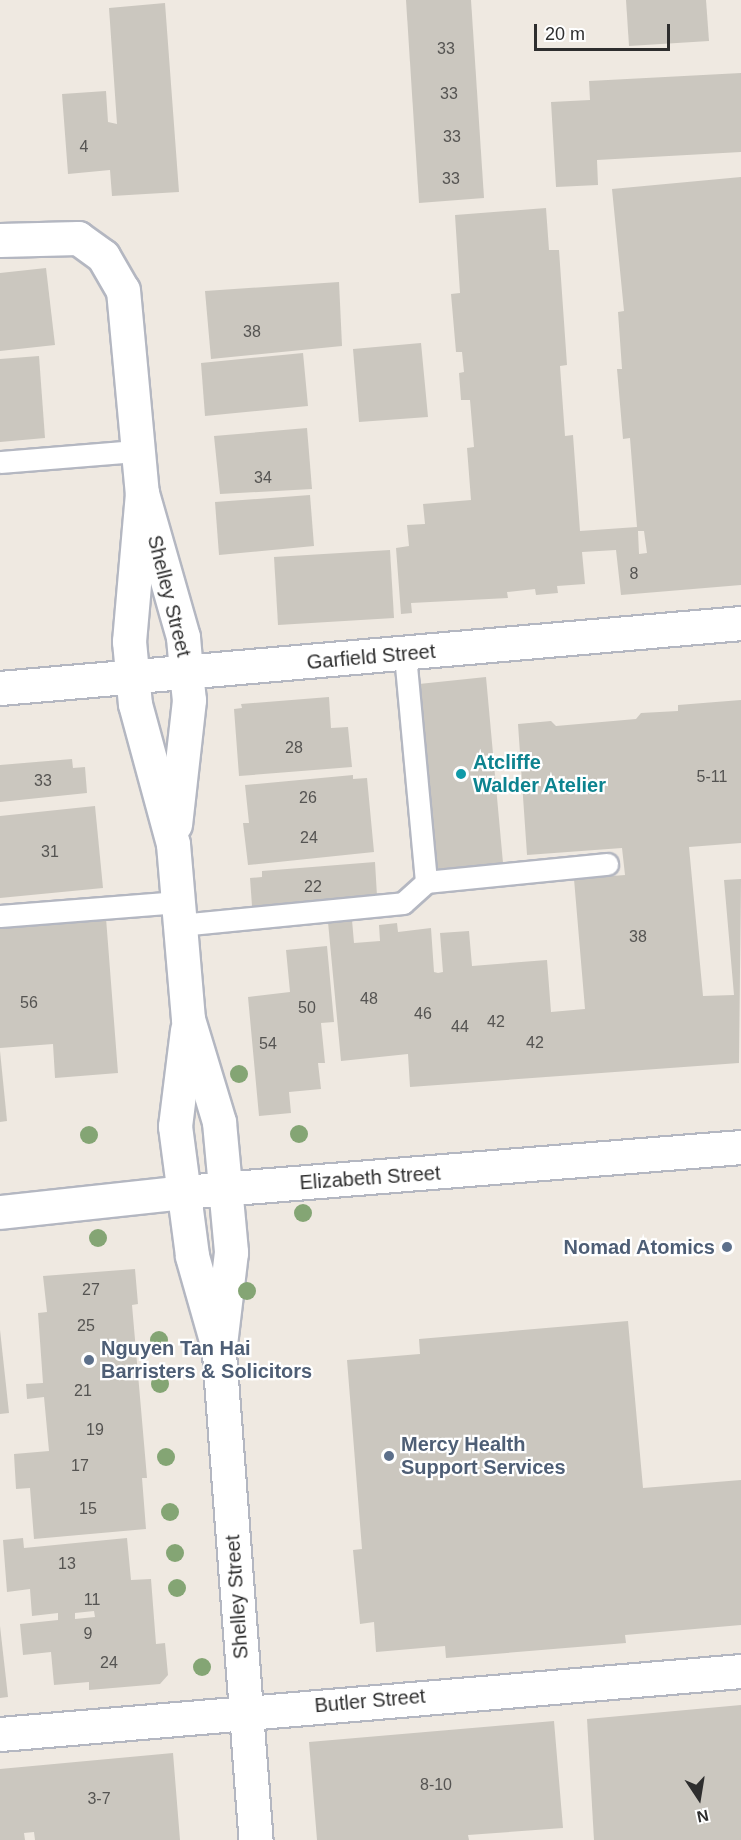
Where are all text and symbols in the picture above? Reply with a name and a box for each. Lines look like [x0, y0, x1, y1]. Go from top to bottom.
scale bar [537, 12, 674, 50]
text: 20 m [545, 24, 585, 44]
house number: 33 [437, 39, 455, 59]
house number: 33 [440, 84, 458, 104]
house number: 33 [443, 127, 461, 147]
house number: 4 [80, 137, 88, 157]
house number: 33 [442, 169, 460, 189]
house number: 38 [243, 322, 261, 342]
house number: 34 [254, 468, 272, 488]
street label: Shelley Street [142, 533, 196, 659]
house number: 8 [630, 564, 638, 584]
street label: Garfield Street [306, 639, 436, 675]
house number: 28 [285, 738, 303, 758]
place label: Atcliffe Walder Atelier [473, 750, 607, 797]
marker: Atcliffe Walder Atelier [454, 767, 468, 781]
house number: 5-11 [697, 767, 727, 787]
house number: 33 [34, 771, 52, 791]
house number: 26 [299, 788, 317, 808]
house number: 24 [300, 828, 318, 848]
house number: 31 [41, 842, 59, 862]
house number: 22 [304, 877, 322, 897]
house number: 38 [629, 927, 647, 947]
house number: 48 [360, 989, 378, 1009]
house number: 56 [20, 993, 38, 1013]
house number: 50 [298, 998, 316, 1018]
house number: 46 [414, 1004, 432, 1024]
house number: 42 [487, 1012, 505, 1032]
house number: 44 [451, 1017, 469, 1037]
house number: 42 [526, 1033, 544, 1053]
house number: 54 [259, 1034, 277, 1054]
street label: Elizabeth Street [299, 1161, 441, 1195]
place label: Nomad Atomics [563, 1235, 715, 1259]
marker: Nomad Atomics [720, 1240, 734, 1254]
house number: 27 [82, 1280, 100, 1300]
house number: 25 [77, 1316, 95, 1336]
place label: Nguyen Tan Hai Barristers & Solicitors [101, 1336, 312, 1383]
marker: Nguyen Tan Hai Barristers & Solicitors [82, 1353, 96, 1367]
house number: 21 [74, 1381, 92, 1401]
house number: 19 [86, 1420, 104, 1440]
place label: Mercy Health Support Services [401, 1432, 566, 1479]
marker: Mercy Health Support Services [382, 1449, 396, 1463]
house number: 17 [71, 1456, 89, 1476]
house number: 15 [79, 1499, 97, 1519]
street label: Shelley Street [221, 1534, 253, 1660]
house number: 13 [58, 1554, 76, 1574]
house number: 11 [84, 1590, 100, 1610]
house number: 9 [84, 1624, 92, 1644]
house number: 24 [100, 1653, 118, 1673]
street label: Butler Street [314, 1684, 426, 1718]
north arrow [669, 1768, 729, 1828]
house number: 8-10 [420, 1775, 452, 1795]
house number: 3-7 [87, 1789, 111, 1809]
text: N [695, 1807, 710, 1826]

